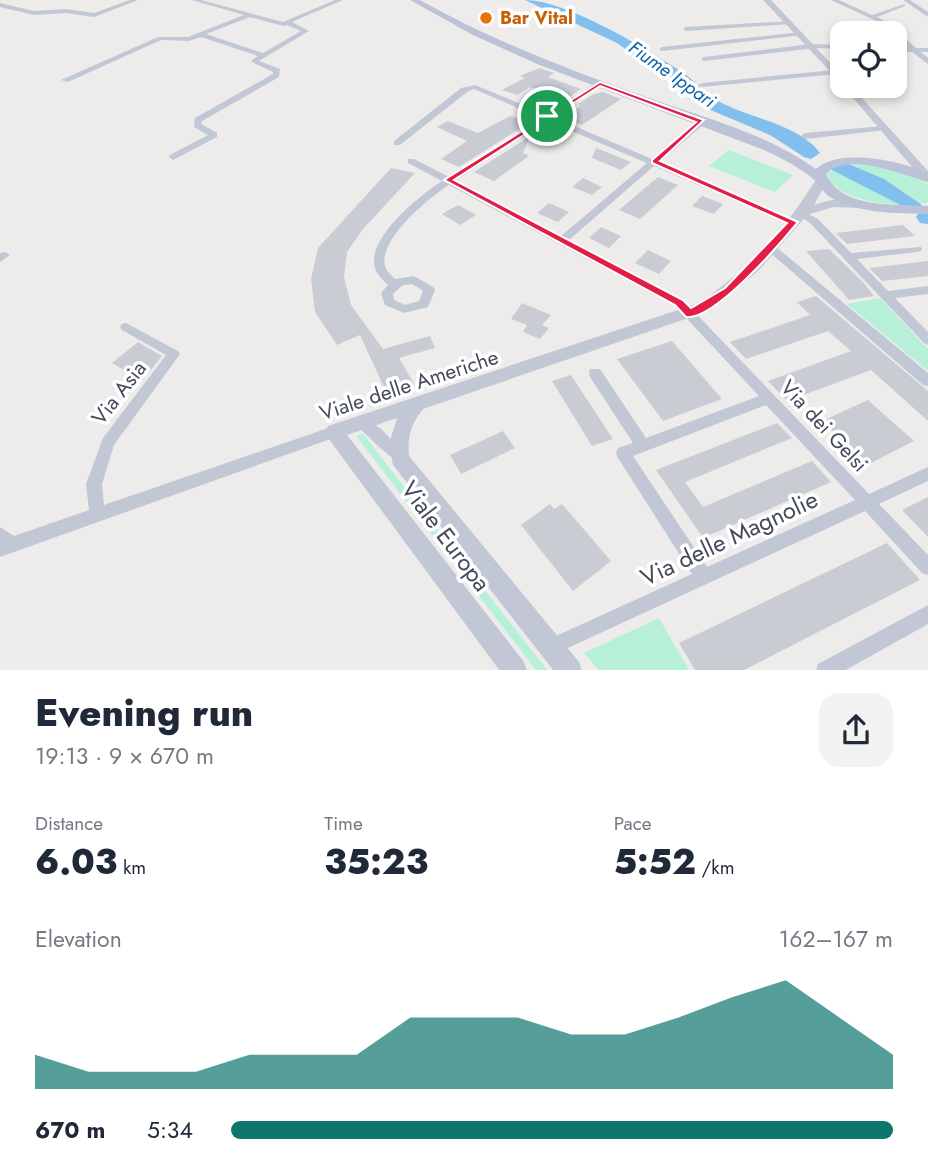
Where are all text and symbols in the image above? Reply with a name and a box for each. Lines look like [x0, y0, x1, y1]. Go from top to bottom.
place label: Bar Vital [500, 5, 573, 31]
marker: Bar Vital [478, 10, 494, 26]
map controls [830, 21, 907, 98]
button: locate [830, 21, 907, 98]
water label: Fiume Ippari [623, 34, 722, 115]
pin [517, 86, 577, 146]
icon: arrive [528, 97, 566, 135]
street label: Viale delle Americhe [316, 342, 503, 428]
street label: Via Asia [85, 355, 153, 431]
street label: Via dei Gelsi [773, 373, 875, 479]
street label: Viale Europa [393, 473, 499, 599]
street label: Via delle Magnolie [635, 482, 823, 594]
text: Evening run [35, 685, 253, 740]
button: share [819, 693, 893, 767]
text: 19:13 · 9 × 670 m [35, 739, 214, 773]
text: Distance [35, 810, 103, 837]
text: Time [324, 810, 363, 837]
text: Pace [614, 810, 652, 837]
text: 6.03 [35, 837, 117, 887]
text: 35:23 [324, 837, 428, 887]
text: 5:52 [614, 837, 696, 887]
text: km [117, 854, 146, 881]
text: /km [696, 854, 735, 881]
text: Elevation [35, 922, 122, 956]
text: 162–167 m [779, 922, 893, 956]
text: 670 m [35, 1113, 105, 1147]
text: 5:34 [147, 1113, 193, 1147]

